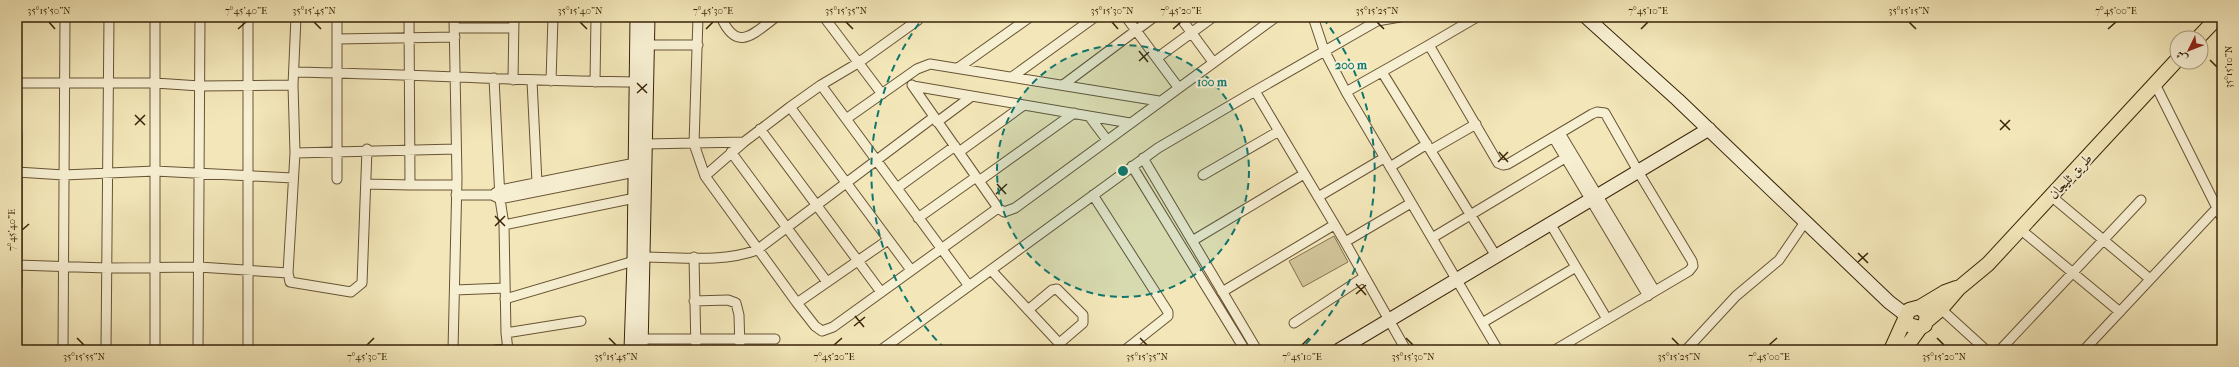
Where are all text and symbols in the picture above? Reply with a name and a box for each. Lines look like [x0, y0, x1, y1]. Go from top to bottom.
text: 35°15'50"N [27, 5, 71, 17]
text: 7°45'40"E [225, 5, 267, 17]
text: 35°15'45"N [292, 5, 336, 17]
text: 35°15'40"N [558, 5, 603, 17]
text: 7°45'30"E [693, 5, 733, 17]
text: 35°15'35"N [825, 5, 867, 17]
text: 35°15'30"N [1090, 5, 1134, 17]
text: 7°45'20"E [1160, 5, 1202, 17]
text: 35°15'25"N [1355, 5, 1399, 17]
text: 7°45'10"E [1628, 5, 1668, 17]
text: 35°15'15"N [1888, 5, 1930, 17]
text: 7°45'00"E [2095, 5, 2137, 17]
north arrow [2169, 30, 2209, 70]
text: 35°15'10"N [2223, 45, 2235, 88]
text: ش [2174, 48, 2191, 65]
text: 200 m [1335, 58, 1368, 72]
text: 100 m [1197, 75, 1228, 89]
street label: طريق ثليجان [2045, 150, 2096, 203]
centre of rings [1116, 164, 1130, 178]
text: 7°45'40"E [6, 209, 18, 251]
text: 35°15'55"N [63, 351, 105, 363]
text: 7°45'30"E [347, 351, 387, 363]
text: 35°15'45"N [594, 351, 638, 363]
text: 7°45'20"E [813, 351, 855, 363]
text: 35°15'35"N [1126, 351, 1168, 363]
text: 7°45'10"E [1282, 351, 1322, 363]
text: 35°15'30"N [1391, 351, 1435, 363]
text: 35°15'25"N [1657, 351, 1701, 363]
text: 7°45'00"E [1748, 351, 1790, 363]
text: 35°15'20"N [1922, 351, 1967, 363]

